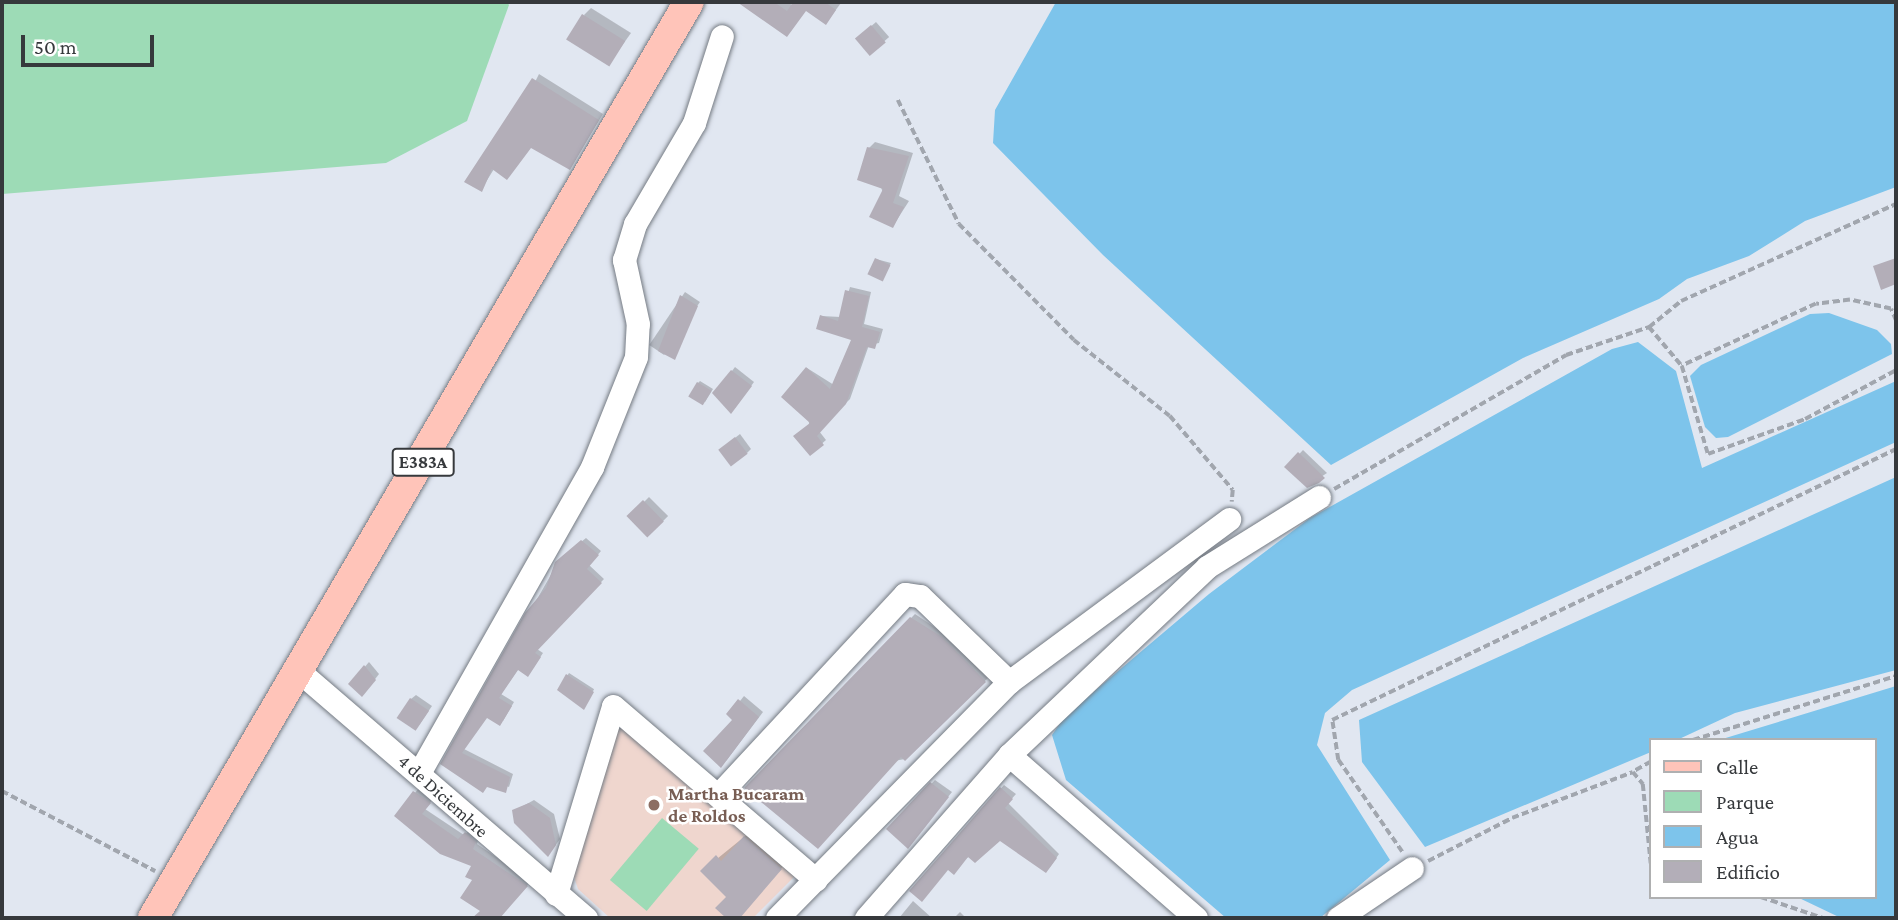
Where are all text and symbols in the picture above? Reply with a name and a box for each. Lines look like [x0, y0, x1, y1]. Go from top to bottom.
scale bar [24, 21, 158, 65]
text: 50 m [34, 35, 77, 59]
road number: E383A [392, 448, 454, 476]
legend [1650, 738, 1877, 899]
street label: 4 de Diciembre [393, 749, 493, 843]
text: Calle [1716, 755, 1758, 779]
place label: Martha Bucaram de Roldos [668, 783, 804, 827]
text: Parque [1716, 790, 1774, 814]
marker: Martha Bucaram de Roldos [646, 797, 662, 813]
text: Agua [1716, 825, 1759, 849]
text: Edificio [1716, 860, 1780, 884]

